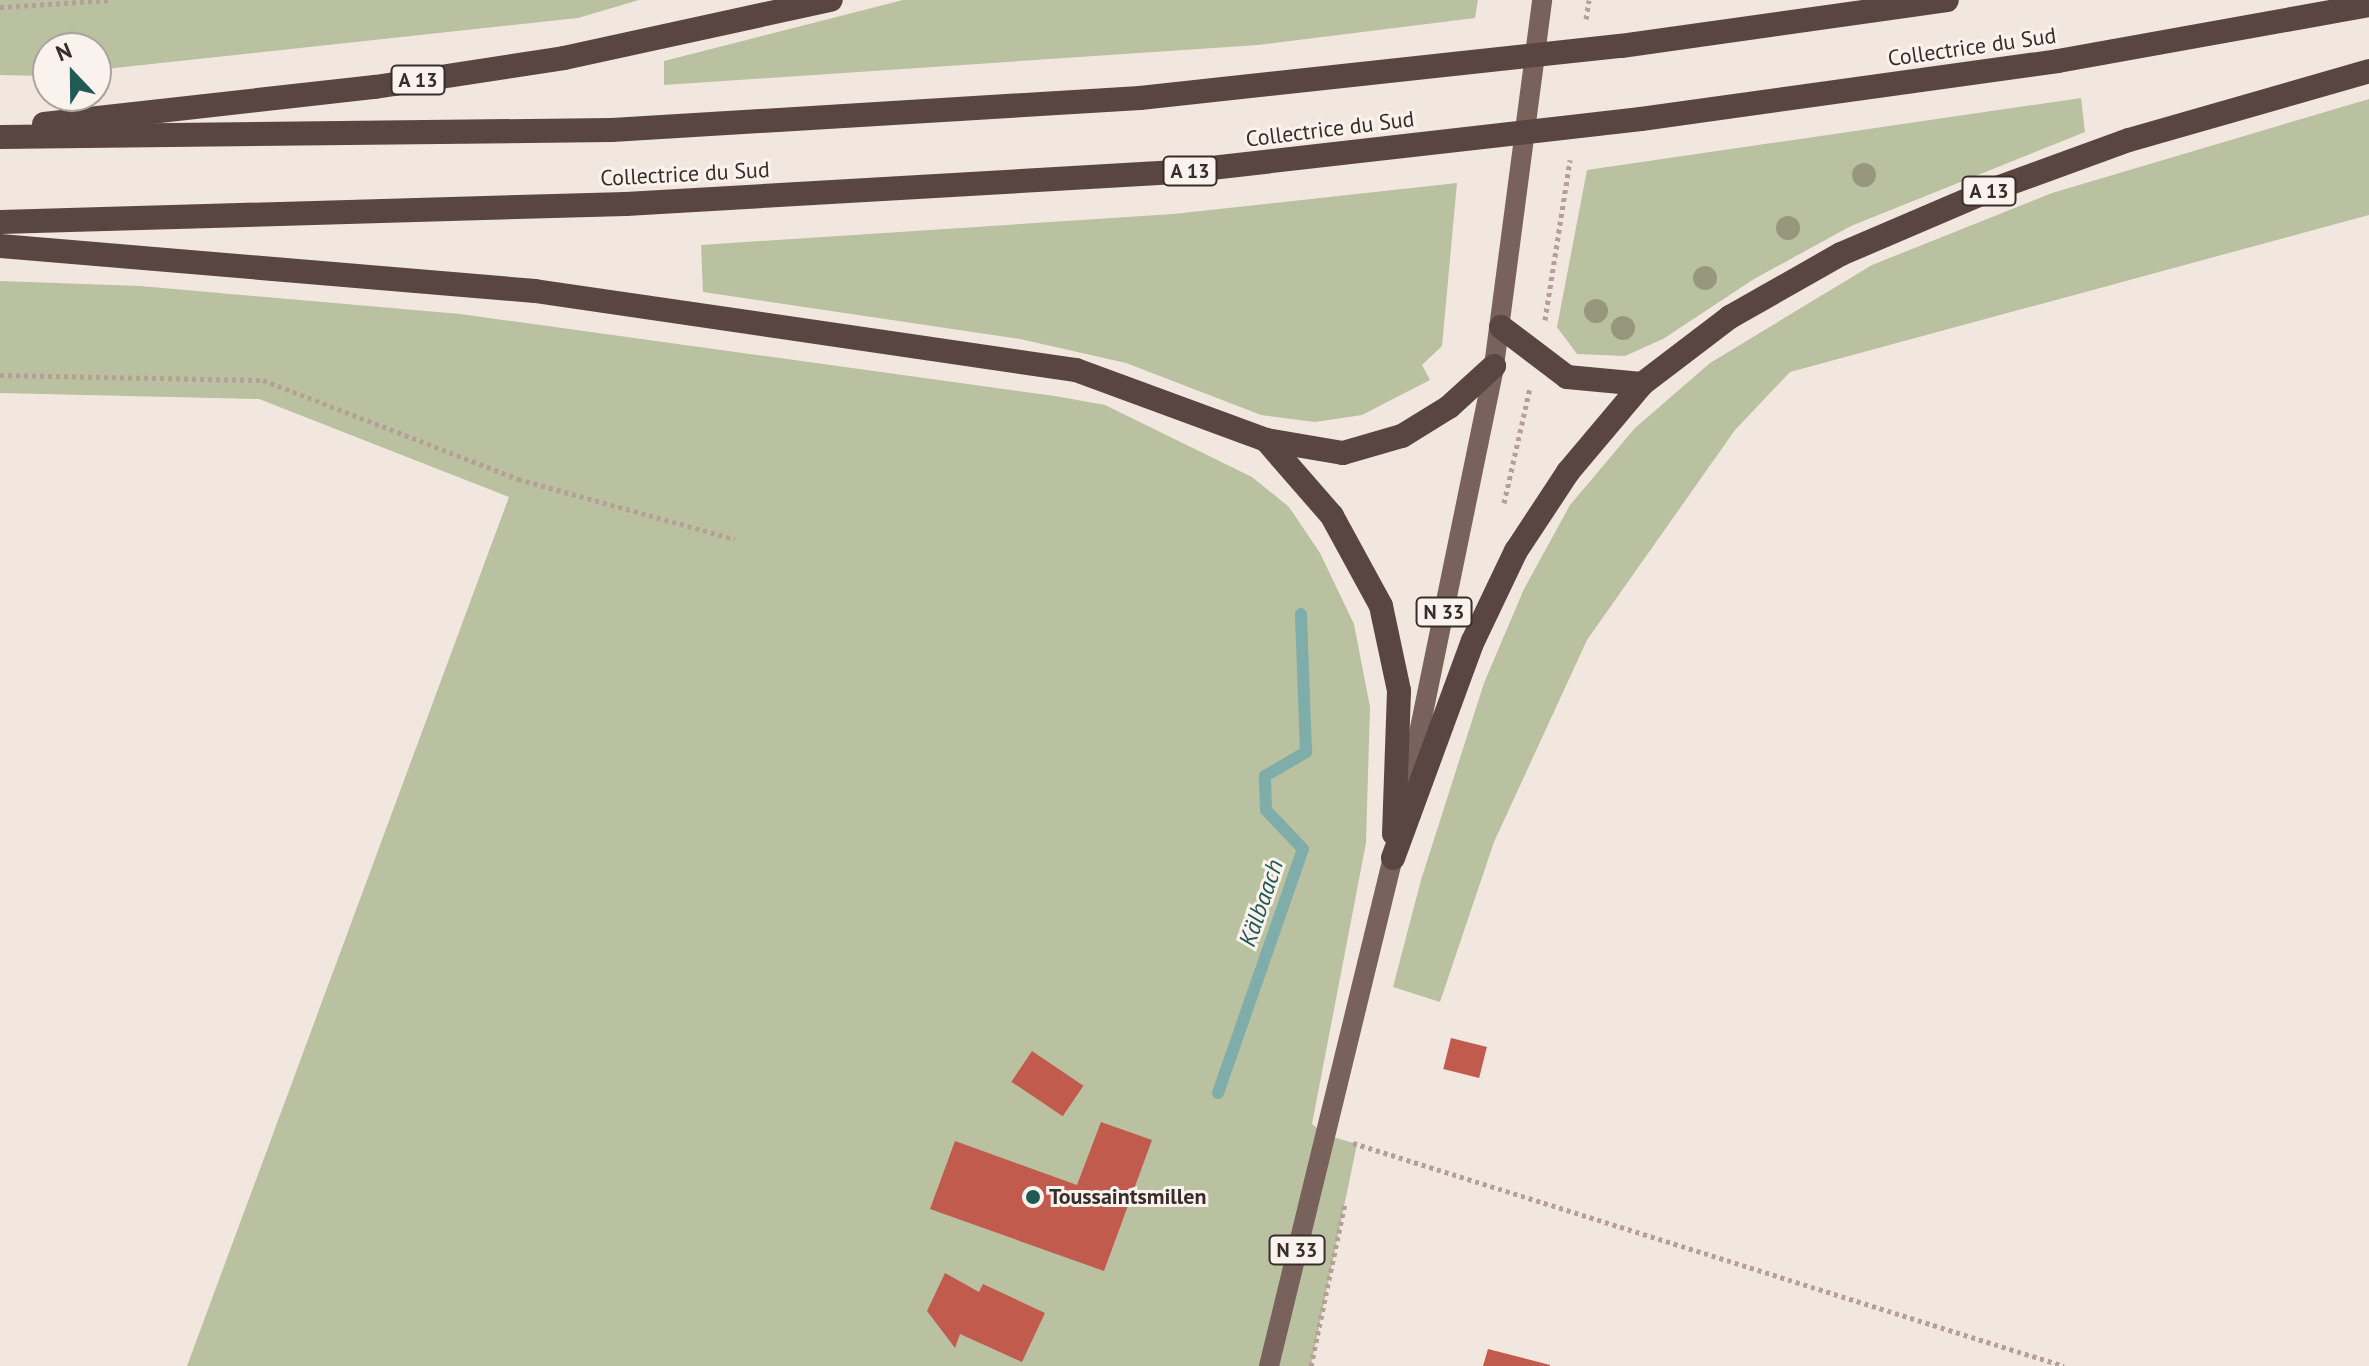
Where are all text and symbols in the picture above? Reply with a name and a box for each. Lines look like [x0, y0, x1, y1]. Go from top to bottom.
street label: Collectrice du Sud [1886, 22, 2058, 72]
north arrow [32, 32, 112, 112]
text: N [52, 36, 76, 67]
road number: A 13 [390, 64, 446, 96]
street label: Collectrice du Sud [1244, 106, 1416, 152]
road number: A 13 [1162, 155, 1218, 187]
street label: Collectrice du Sud [600, 156, 770, 192]
road number: A 13 [1961, 175, 2017, 207]
road number: N 33 [1414, 596, 1474, 628]
water label: Kälbaach [1233, 856, 1289, 950]
place label: Toussaintsmillen [1049, 1184, 1206, 1210]
marker: Toussaintsmillen [1024, 1188, 1042, 1206]
road number: N 33 [1267, 1234, 1327, 1266]

